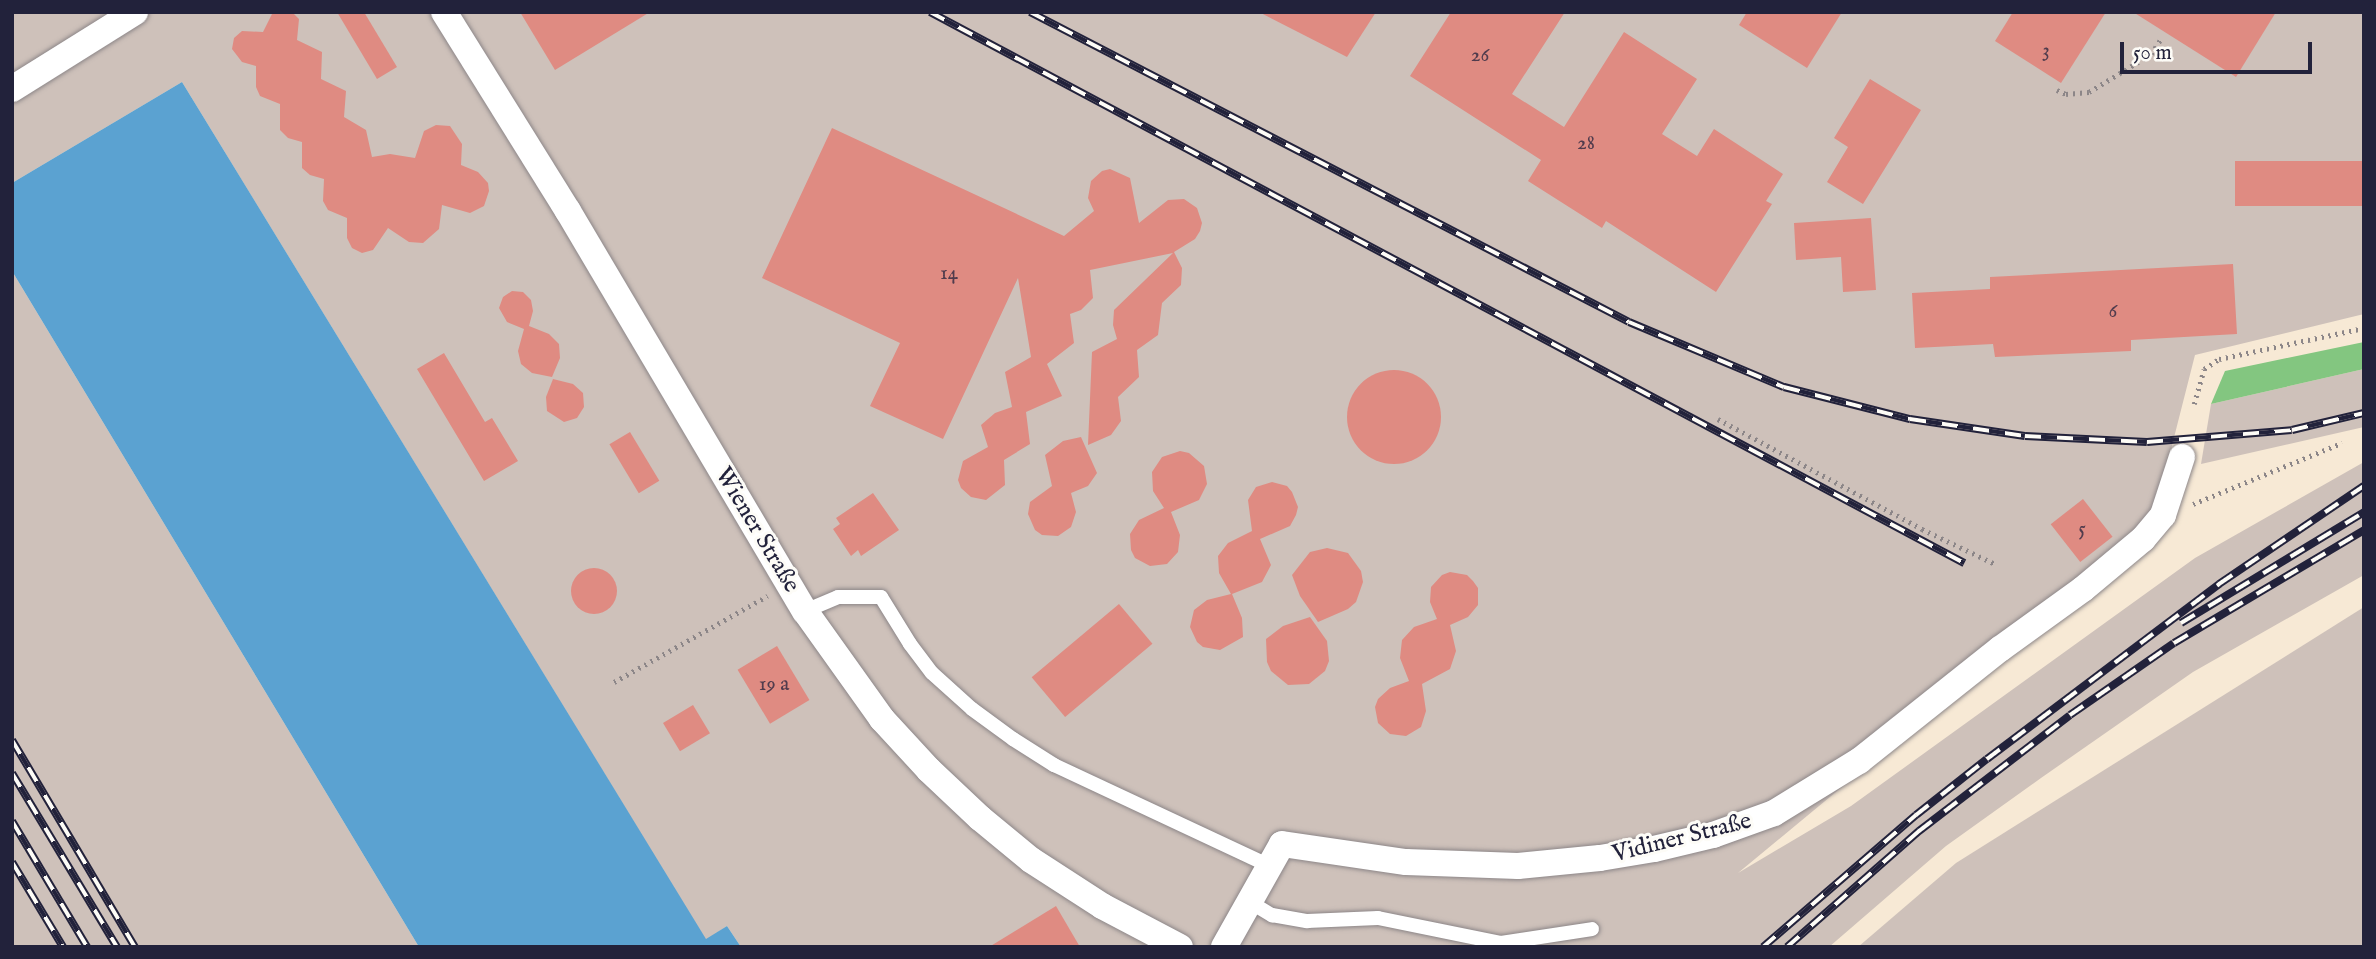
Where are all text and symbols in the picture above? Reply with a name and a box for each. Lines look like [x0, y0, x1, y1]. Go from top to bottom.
scale bar [2124, 28, 2316, 72]
house number: 3 [2042, 38, 2050, 64]
text: 50 m [2133, 40, 2172, 67]
house number: 26 [1471, 43, 1489, 69]
house number: 28 [1577, 131, 1595, 157]
house number: 14 [940, 261, 958, 287]
house number: 6 [2109, 299, 2117, 325]
street label: Wiener Straße [708, 462, 806, 598]
house number: 5 [2078, 517, 2086, 543]
house number: 19 a [759, 672, 789, 698]
street label: Vidiner Straße [1610, 807, 1754, 869]

